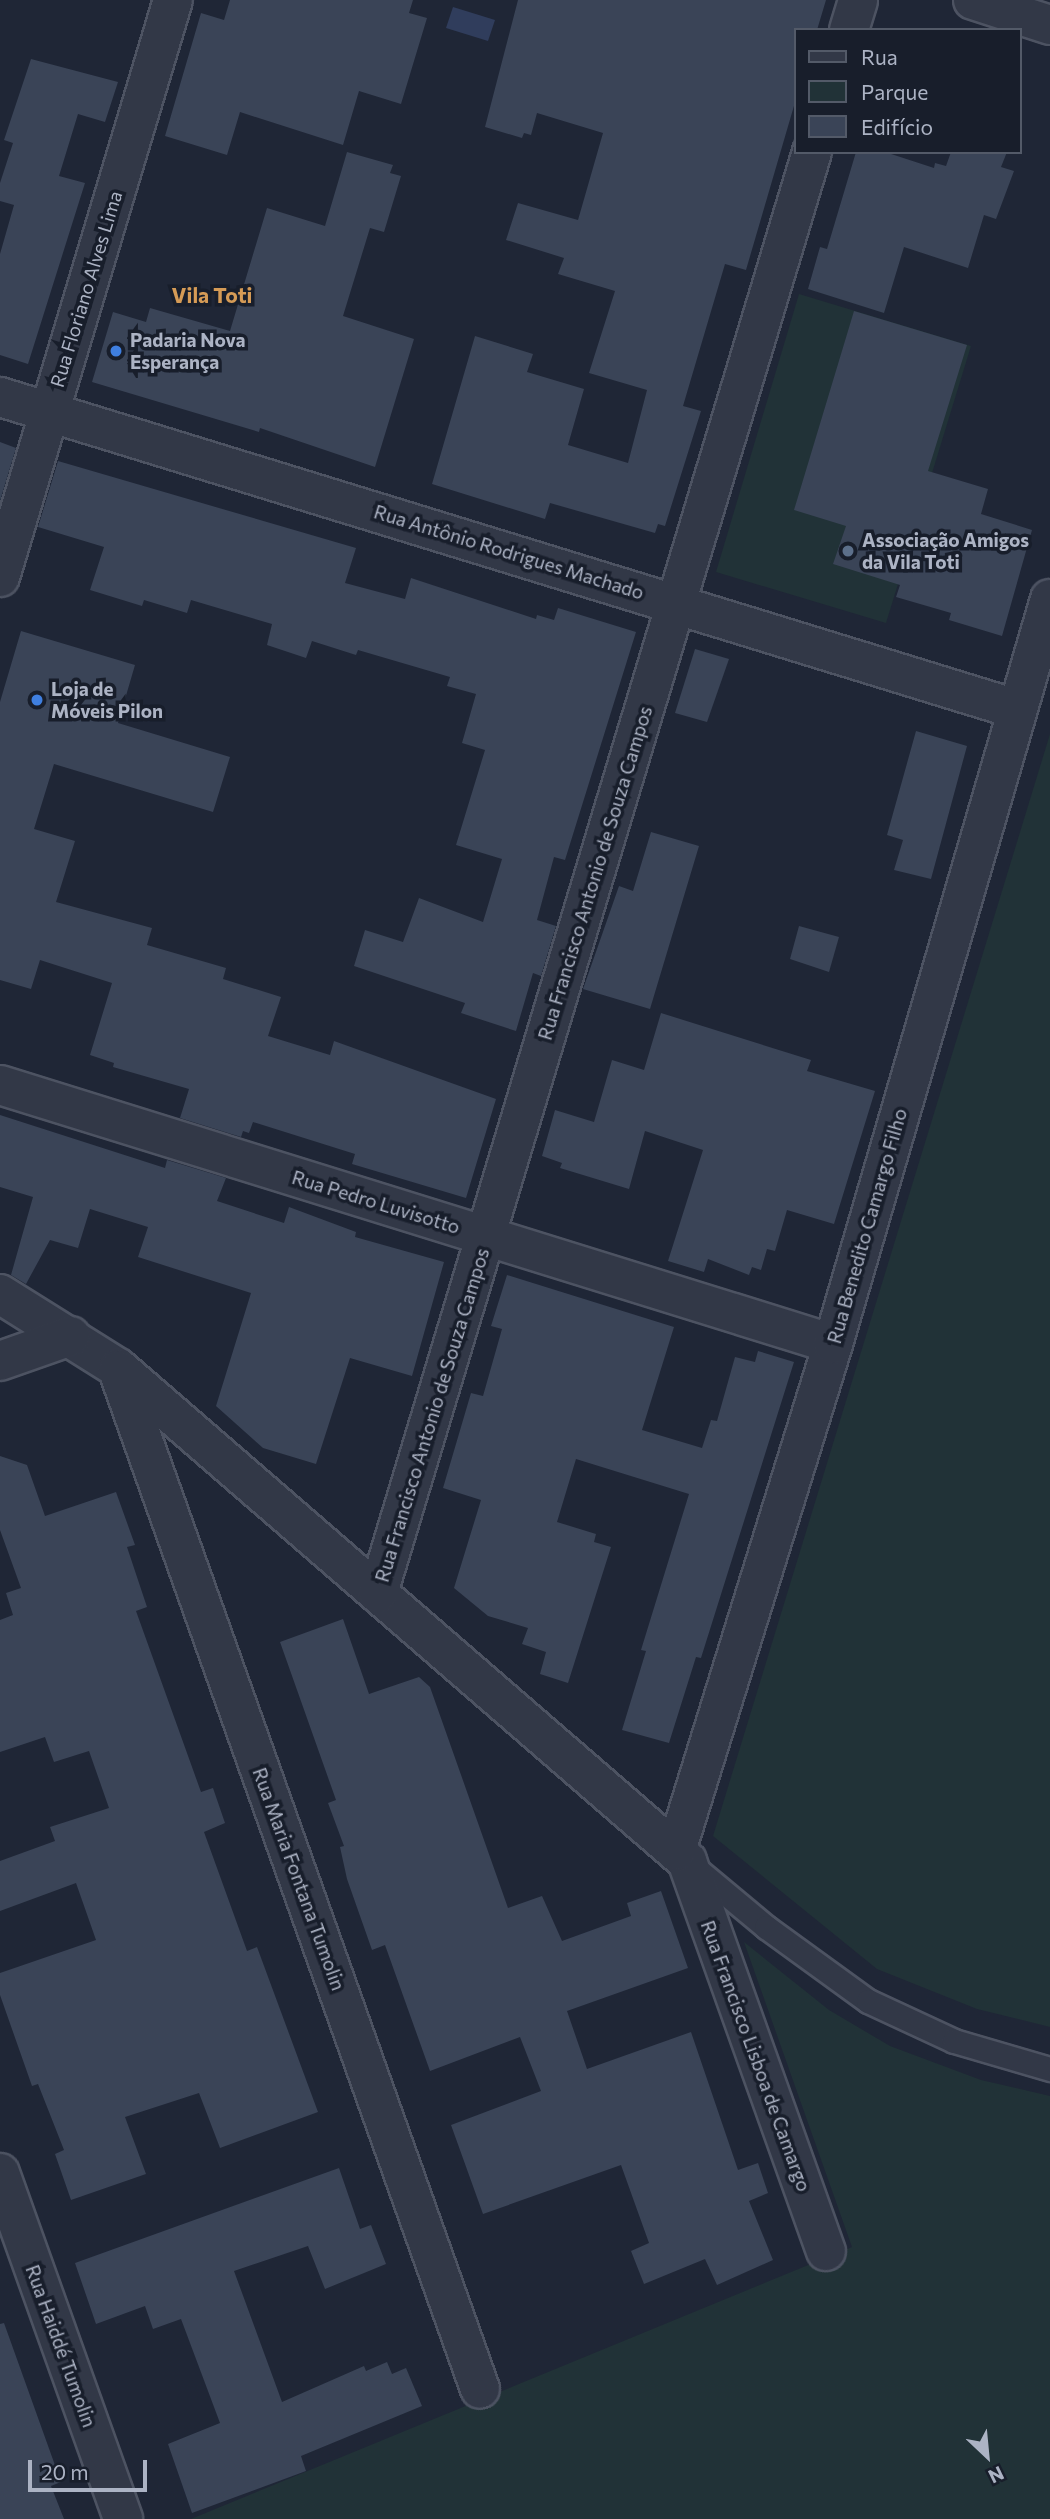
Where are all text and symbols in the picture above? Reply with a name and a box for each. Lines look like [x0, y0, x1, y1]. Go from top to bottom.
legend [794, 28, 1022, 154]
text: Rua [861, 44, 898, 69]
text: Parque [861, 79, 928, 104]
text: Edifício [861, 114, 933, 139]
street label: Rua Floriano Alves Lima [45, 188, 127, 390]
district label: Vila Toti [172, 282, 252, 308]
place label: Padaria Nova Esperança [130, 329, 246, 373]
marker: Padaria Nova Esperança [108, 343, 124, 359]
street label: Rua Antônio Rodrigues Machado [371, 500, 647, 604]
place label: Associação Amigos da Vila Toti [862, 529, 1029, 573]
marker: Associação Amigos da Vila Toti [840, 543, 856, 559]
place label: Loja de Móveis Pilon [51, 678, 163, 722]
marker: Loja de Móveis Pilon [29, 692, 45, 708]
street label: Rua Francisco Antonio de Souza Campos [533, 703, 657, 1043]
street label: Rua Benedito Camargo Filho [822, 1106, 912, 1346]
street label: Rua Pedro Luvisotto [289, 1166, 463, 1238]
street label: Rua Francisco Antonio de Souza Campos [370, 1245, 494, 1585]
street label: Rua Maria Fontana Tumolin [248, 1764, 350, 1994]
street label: Rua Francisco Lisboa de Camargo [696, 1917, 816, 2195]
street label: Rua Haiddé Tumolin [21, 2262, 101, 2430]
north arrow [952, 2421, 1022, 2491]
scale bar [32, 2446, 150, 2490]
text: 20 m [41, 2459, 89, 2484]
text: N [985, 2462, 1008, 2489]

